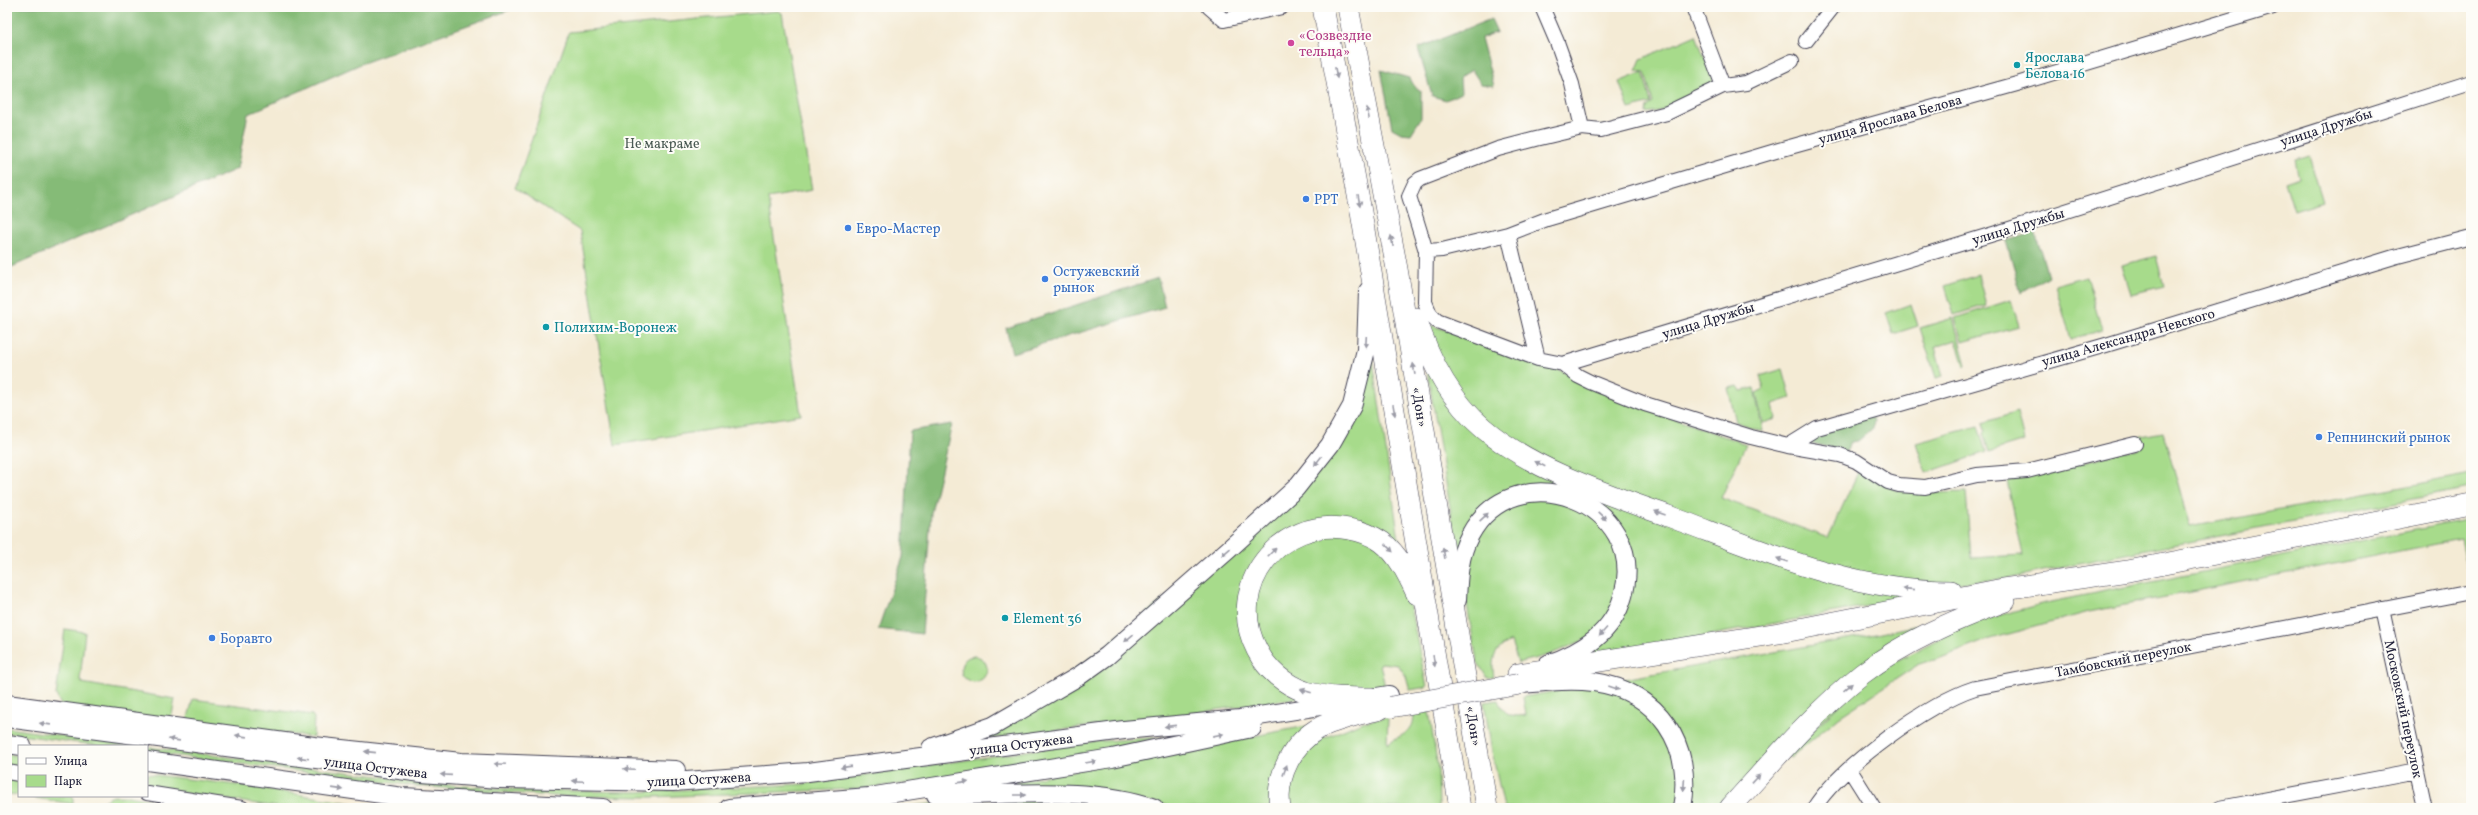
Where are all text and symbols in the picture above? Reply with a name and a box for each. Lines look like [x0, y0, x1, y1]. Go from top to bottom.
place label: «Созвездие тельца» [1299, 27, 1372, 62]
marker: «Созвездие тельца» [1286, 38, 1296, 48]
place label: Ярослава Белова 16 [2025, 49, 2085, 84]
marker: Ярослава Белова 16 [2012, 60, 2022, 70]
one-way arrow [1333, 67, 1339, 79]
street label: улица Ярослава Белова [1816, 91, 1964, 150]
street label: улица Дружбы [2278, 105, 2375, 152]
one-way arrow [1365, 107, 1371, 119]
park label: Не макраме [624, 135, 700, 154]
place label: РРТ [1314, 191, 1338, 210]
marker: РРТ [1301, 194, 1311, 204]
one-way arrow [1356, 195, 1362, 207]
street label: улица Дружбы [1970, 204, 2067, 251]
place label: Евро-Мастер [856, 220, 941, 239]
marker: Евро-Мастер [843, 223, 853, 233]
one-way arrow [1389, 235, 1395, 247]
place label: Остужевский рынок [1053, 263, 1140, 298]
marker: Остужевский рынок [1040, 274, 1050, 284]
street label: улица Дружбы [1660, 298, 1757, 345]
street label: улица Александра Невского [2040, 305, 2217, 372]
place label: Полихим-Воронеж [554, 319, 677, 338]
marker: Полихим-Воронеж [541, 322, 551, 332]
one-way arrow [1363, 336, 1370, 348]
one-way arrow [1411, 363, 1417, 375]
street label: «Дон» [1406, 386, 1431, 429]
one-way arrow [1391, 404, 1397, 416]
place label: Репнинский рынок [2327, 429, 2451, 448]
marker: Репнинский рынок [2314, 432, 2324, 442]
one-way arrow [1314, 455, 1323, 466]
one-way arrow [1534, 461, 1546, 467]
one-way arrow [1654, 510, 1666, 516]
one-way arrow [1597, 511, 1607, 520]
one-way arrow [1480, 513, 1489, 522]
one-way arrow [1384, 544, 1394, 553]
one-way arrow [1441, 546, 1447, 559]
one-way arrow [1221, 547, 1231, 557]
one-way arrow [1267, 547, 1277, 557]
one-way arrow [1776, 556, 1788, 562]
one-way arrow [1902, 585, 1914, 592]
place label: Element 36 [1013, 610, 1082, 629]
marker: Element 36 [1000, 613, 1010, 623]
one-way arrow [1599, 628, 1608, 637]
place label: Боравто [220, 630, 272, 649]
marker: Боравто [207, 633, 217, 643]
one-way arrow [1123, 633, 1134, 642]
street label: Тамбовский переулок [2054, 638, 2194, 683]
street label: Московский переулок [2379, 638, 2427, 781]
one-way arrow [1431, 655, 1437, 667]
one-way arrow [1842, 682, 1853, 691]
one-way arrow [1609, 685, 1621, 691]
one-way arrow [1300, 688, 1312, 694]
street label: «Дон» [1460, 705, 1485, 748]
one-way arrow [39, 721, 52, 727]
one-way arrow [1164, 723, 1176, 729]
street label: улица Остужева [968, 730, 1074, 761]
one-way arrow [1212, 731, 1224, 737]
one-way arrow [235, 733, 247, 739]
one-way arrow [168, 737, 181, 743]
legend [18, 745, 148, 797]
one-way arrow [364, 749, 376, 756]
street label: улица Остужева [323, 753, 429, 784]
text: Улица [54, 754, 87, 770]
one-way arrow [297, 755, 309, 761]
one-way arrow [1085, 758, 1097, 764]
one-way arrow [493, 761, 506, 767]
one-way arrow [1282, 763, 1288, 775]
one-way arrow [840, 764, 852, 770]
one-way arrow [623, 765, 635, 772]
street label: улица Остужева [646, 768, 752, 793]
one-way arrow [440, 771, 452, 778]
text: Парк [54, 774, 82, 790]
one-way arrow [1752, 774, 1761, 784]
one-way arrow [572, 778, 584, 785]
one-way arrow [957, 779, 969, 785]
one-way arrow [1681, 779, 1688, 791]
one-way arrow [332, 786, 344, 792]
one-way arrow [1014, 792, 1027, 798]

